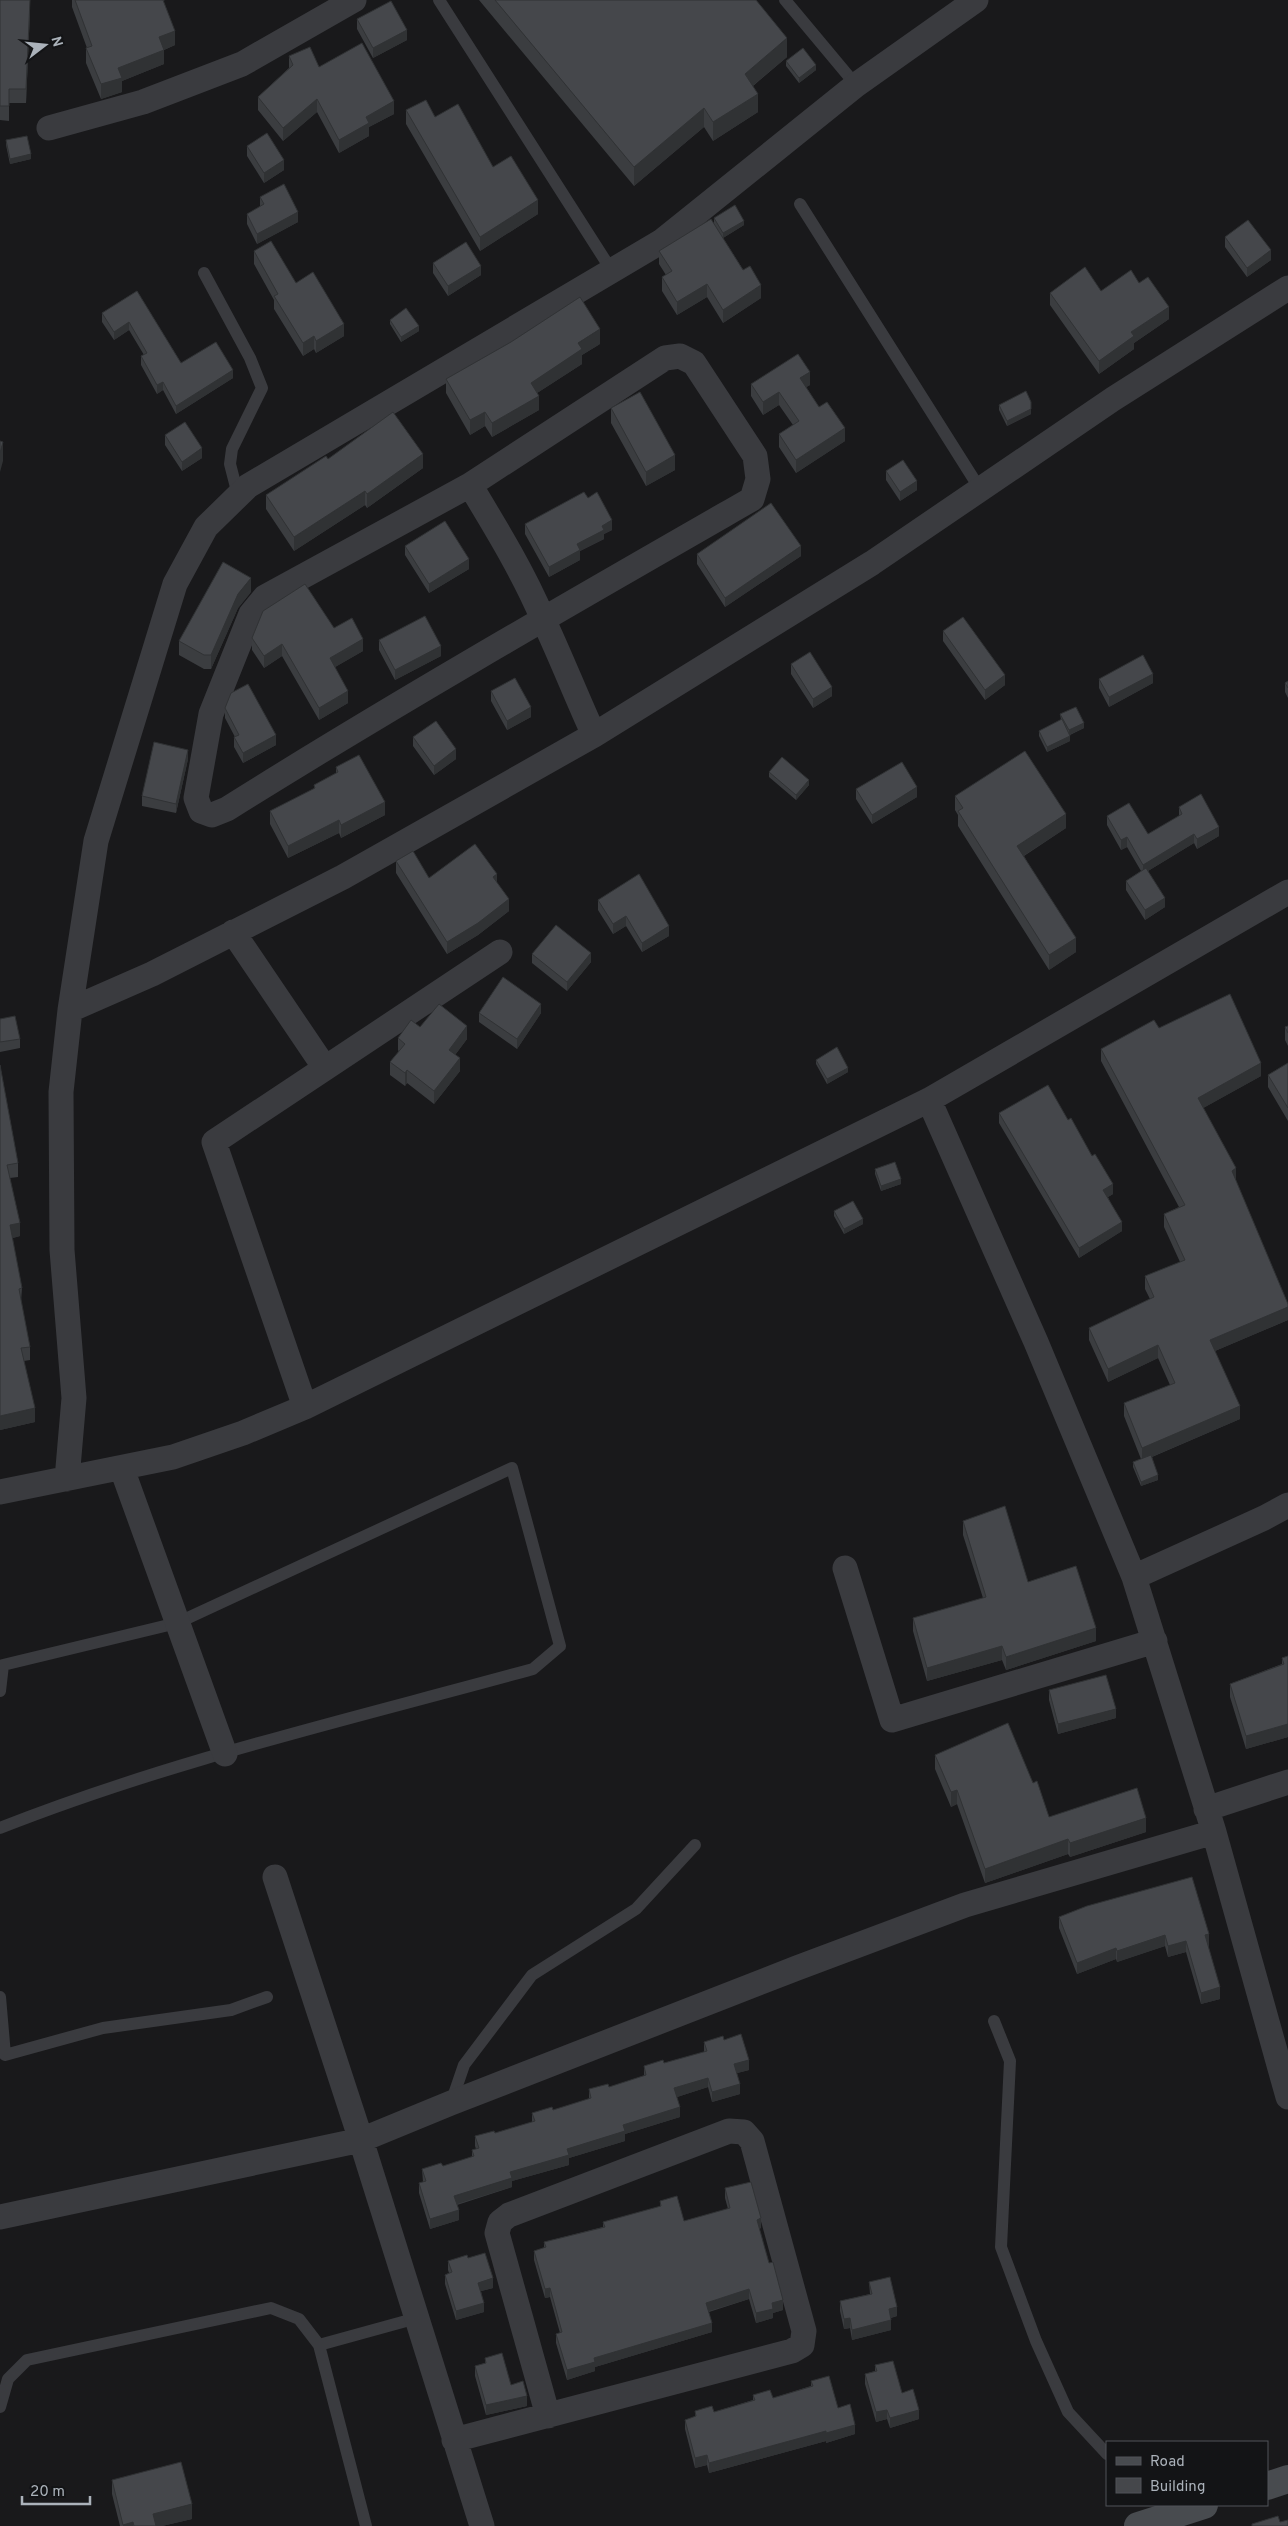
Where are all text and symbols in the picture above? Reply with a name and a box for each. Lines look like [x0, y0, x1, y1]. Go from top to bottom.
north arrow [20, 20, 70, 70]
text: N [46, 35, 66, 49]
legend [1106, 2441, 1268, 2506]
text: Road [1150, 2453, 1185, 2472]
scale bar [22, 2474, 90, 2506]
text: Building [1150, 2478, 1205, 2497]
text: 20 m [30, 2483, 65, 2502]

